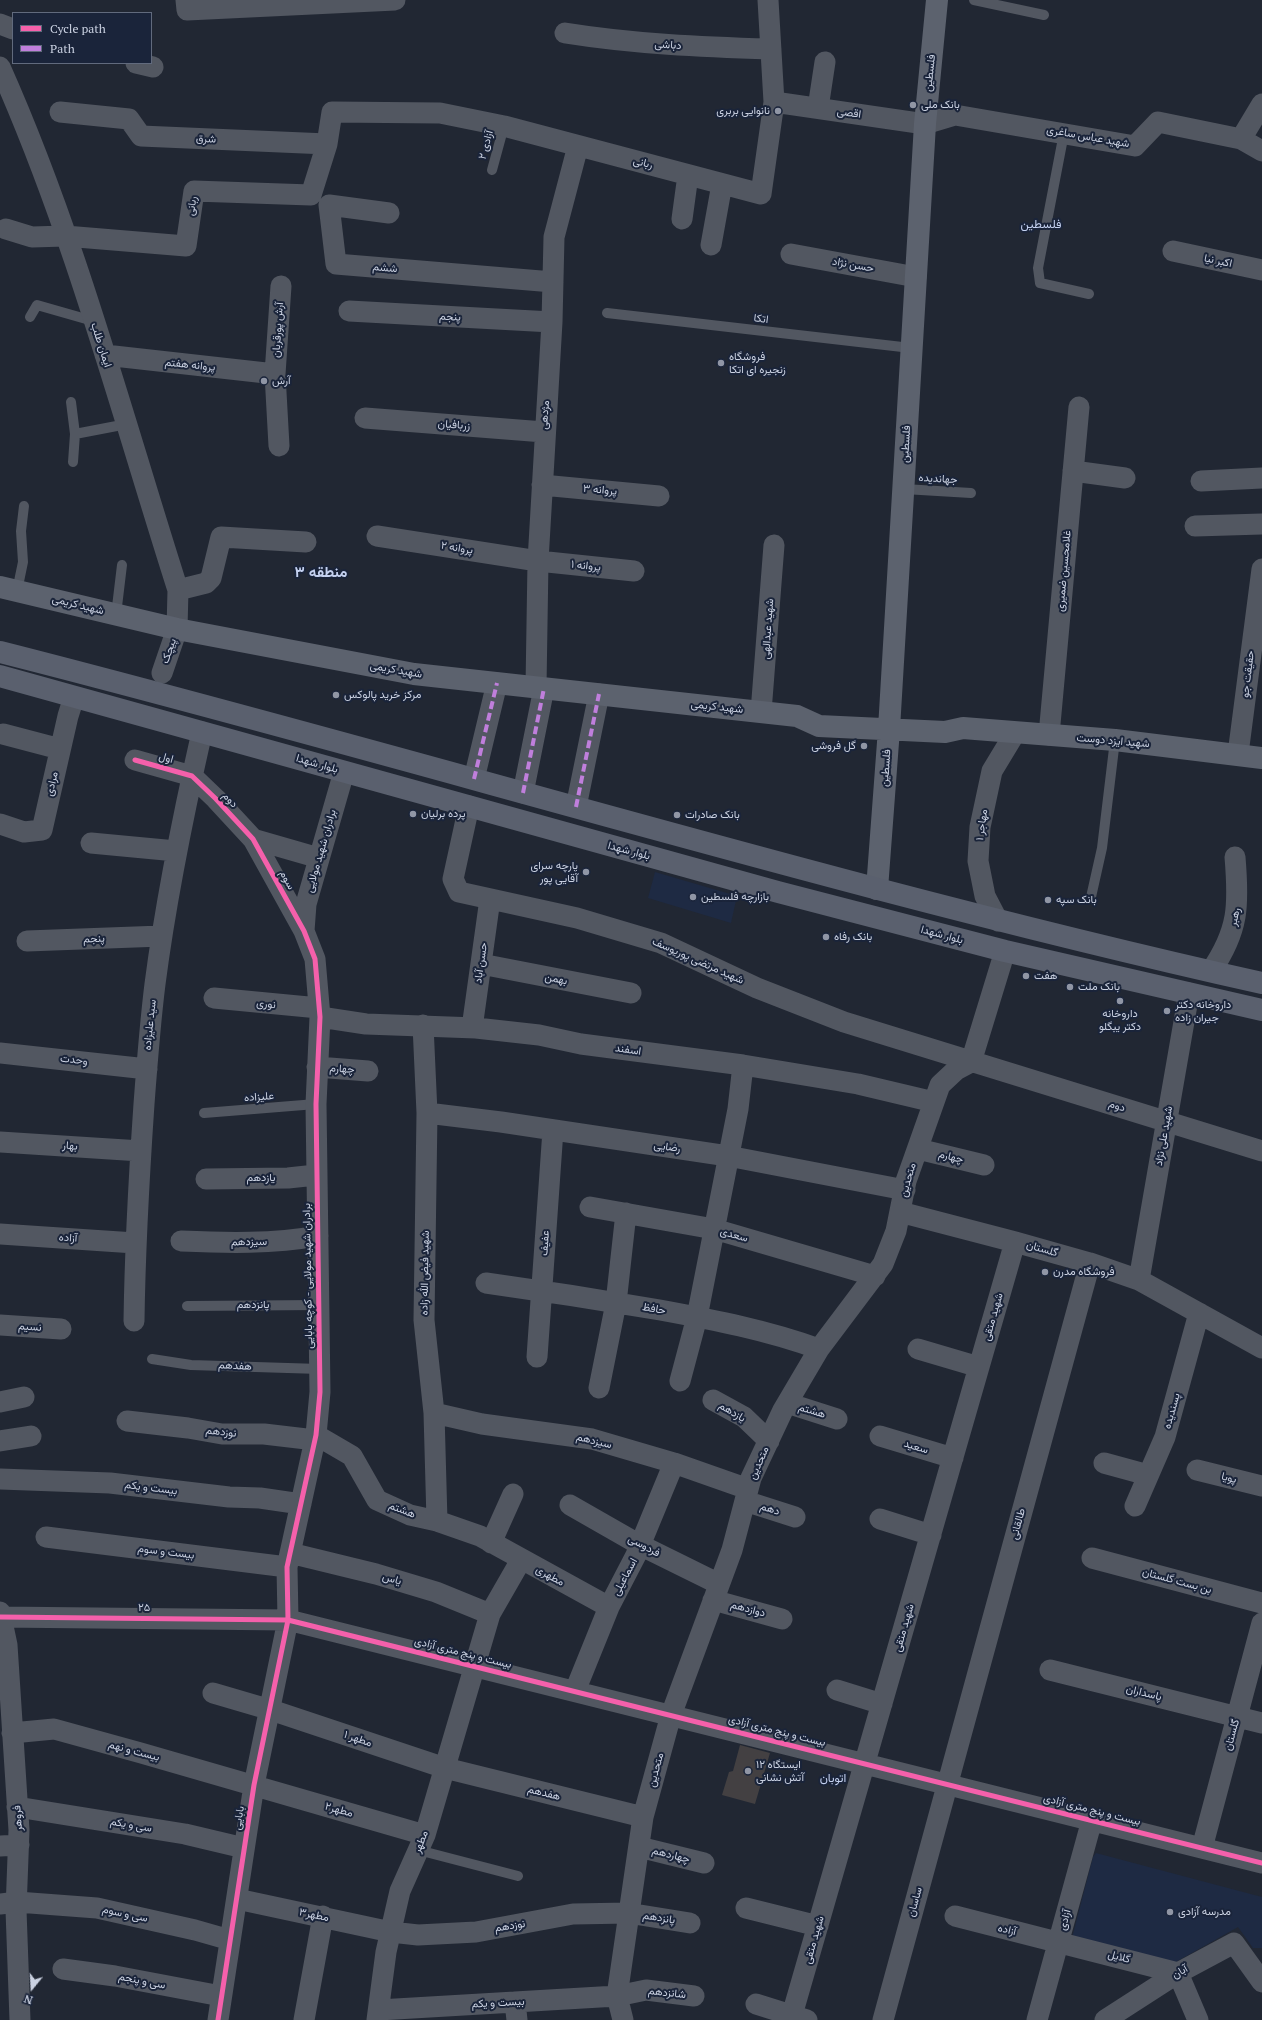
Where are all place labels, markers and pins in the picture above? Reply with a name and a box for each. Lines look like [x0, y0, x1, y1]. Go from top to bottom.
place label: بانک ملی [921, 98, 960, 112]
marker: بانک ملی [908, 100, 918, 110]
place label: نانوایی بربری [716, 104, 770, 118]
marker: نانوایی بربری [773, 106, 783, 116]
place label: فروشگاه زنجیره ای اتکا [729, 350, 786, 376]
marker: فروشگاه زنجیره ای اتکا [716, 358, 726, 368]
place label: آرش [272, 374, 290, 388]
marker: آرش [259, 376, 269, 386]
place label: مركز خريد پالوكس [344, 688, 421, 702]
marker: مركز خريد پالوكس [331, 690, 341, 700]
place label: گل فروشی [811, 739, 856, 753]
marker: گل فروشی [859, 741, 869, 751]
place label: پرده برلیان [421, 807, 465, 821]
place label: بانک صادرات [685, 808, 740, 822]
marker: پرده برلیان [408, 809, 418, 819]
marker: بانک صادرات [672, 810, 682, 820]
place label: پارچه سرای آقایی پور [531, 859, 578, 885]
marker: پارچه سرای آقایی پور [581, 867, 591, 877]
place label: بازارچه فلسطین [701, 890, 769, 904]
marker: بازارچه فلسطین [688, 892, 698, 902]
place label: بانک سپه [1056, 893, 1097, 907]
marker: بانک سپه [1043, 895, 1053, 905]
place label: بانک رفاه [834, 930, 872, 944]
marker: بانک رفاه [821, 932, 831, 942]
place label: هفت [1034, 969, 1057, 983]
marker: هفت [1021, 971, 1031, 981]
place label: بانک ملت [1078, 980, 1120, 994]
marker: بانک ملت [1065, 982, 1075, 992]
marker: داروخانه دکتر یبگلو [1115, 996, 1125, 1006]
place label: داروخانه دکتر جیران زاده [1175, 998, 1231, 1024]
marker: داروخانه دکتر جیران زاده [1162, 1006, 1172, 1016]
place label: داروخانه دکتر یبگلو [1099, 1007, 1141, 1033]
place label: فروشگاه مدرن [1053, 1265, 1115, 1279]
marker: فروشگاه مدرن [1040, 1267, 1050, 1277]
place label: ایستگاه ۱۲ آتش نشانی [756, 1758, 804, 1784]
marker: ایستگاه ۱۲ آتش نشانی [743, 1766, 753, 1776]
place label: مدرسه آزادی [1178, 1905, 1231, 1919]
marker: مدرسه آزادی [1165, 1907, 1175, 1917]

